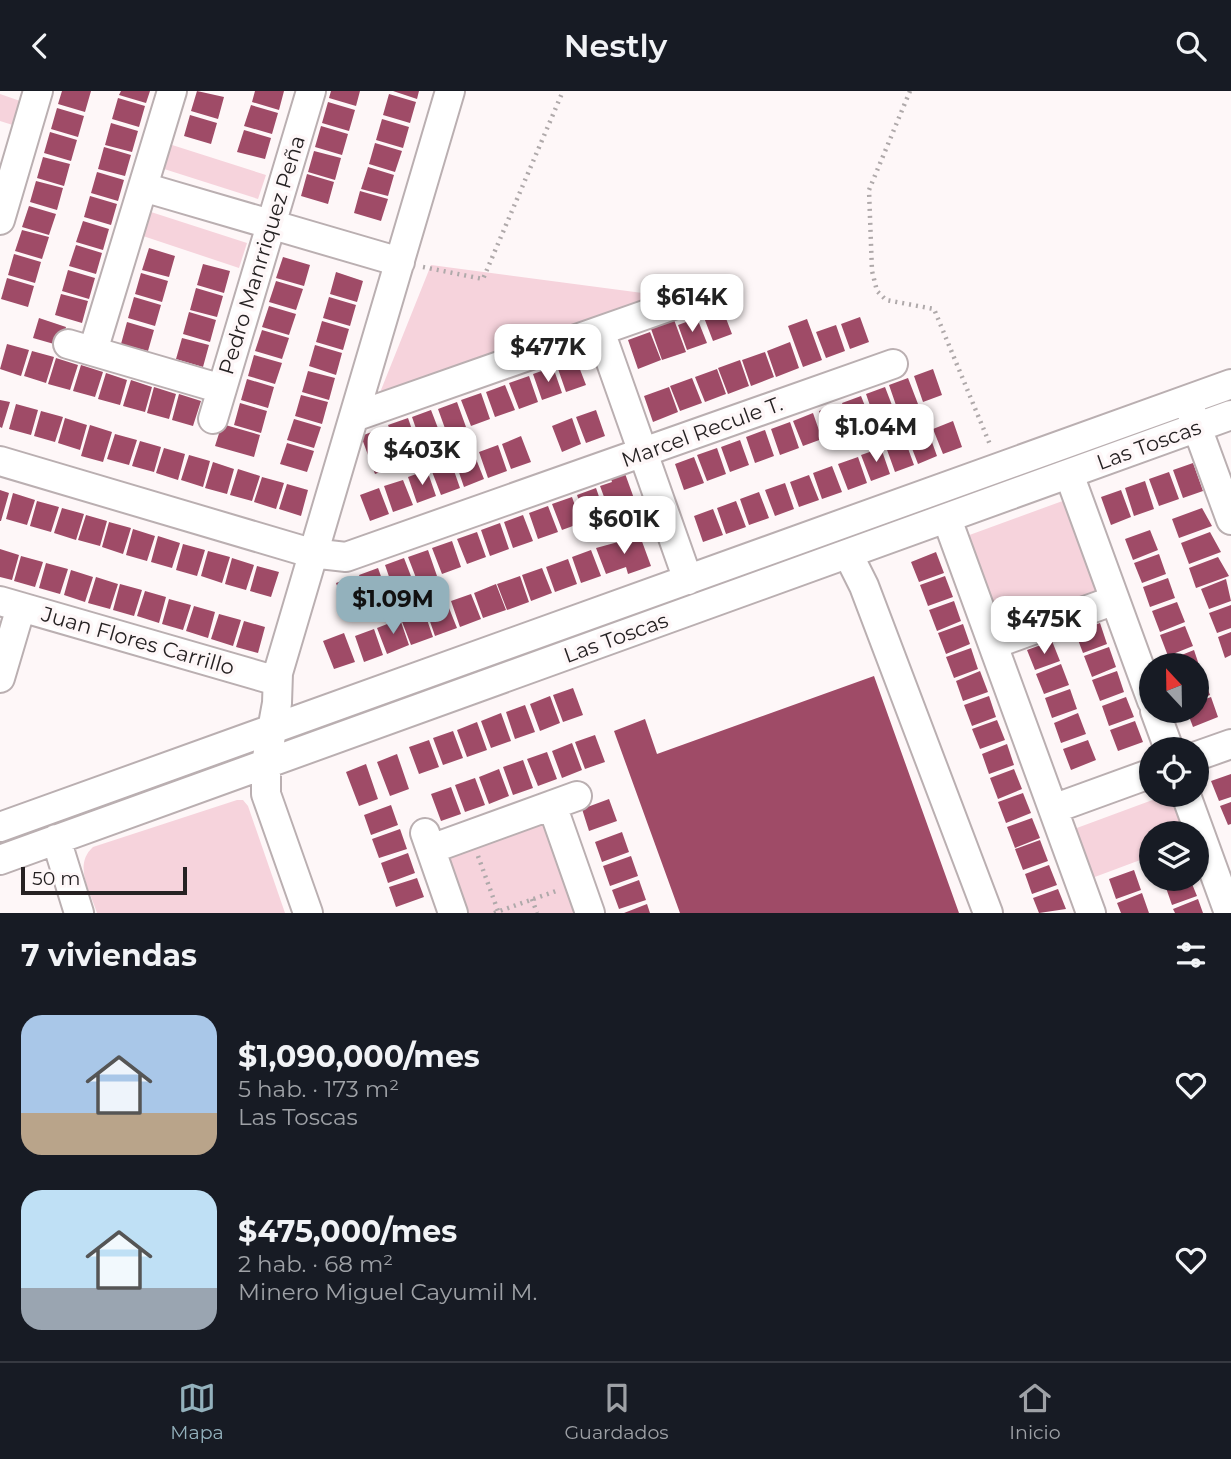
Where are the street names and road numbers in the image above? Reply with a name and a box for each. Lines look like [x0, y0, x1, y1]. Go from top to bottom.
street label: Pedro Manrriquez Peña [213, 132, 310, 377]
street label: Marcel Recule T. [618, 391, 786, 472]
street label: Las Toscas [1093, 414, 1204, 475]
street label: Juan Flores Carrillo [38, 601, 237, 680]
street label: Las Toscas [560, 607, 671, 668]

